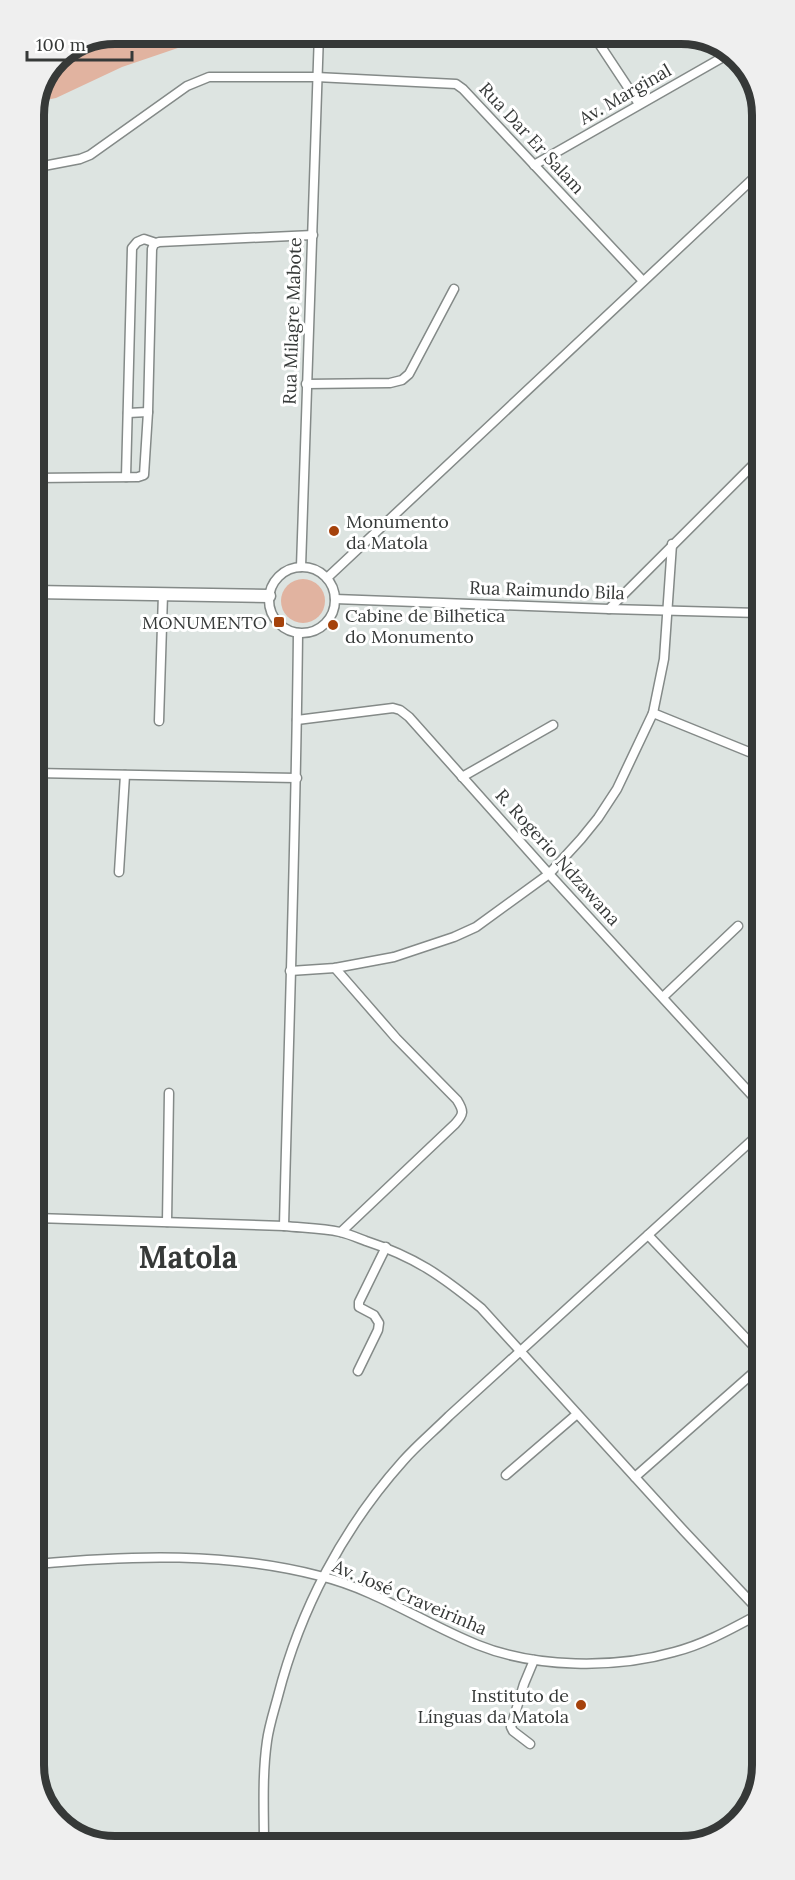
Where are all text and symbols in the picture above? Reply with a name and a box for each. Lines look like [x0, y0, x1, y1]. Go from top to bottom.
scale bar [27, 24, 132, 62]
text: 100 m [36, 33, 86, 56]
street label: Av. Marginal [574, 58, 675, 130]
street label: Rua Dar Er Salam [474, 77, 590, 199]
street label: Rua Milagre Mabote [278, 237, 306, 405]
place label: Monumento da Matola [346, 510, 449, 554]
marker: Monumento da Matola [327, 524, 341, 538]
street label: Rua Raimundo Bila [469, 576, 625, 604]
place label: Cabine de Bilhetica do Monumento [345, 604, 505, 648]
place label: MONUMENTO [142, 611, 267, 634]
marker: MONUMENTO [272, 615, 286, 629]
marker: Cabine de Bilhetica do Monumento [326, 618, 340, 632]
street label: R. Rogerio Ndzawana [491, 784, 625, 930]
district label: Matola [139, 1238, 238, 1276]
street label: Av. José Craveirinha [328, 1554, 491, 1640]
place label: Instituto de Línguas da Matola [417, 1684, 569, 1728]
marker: Instituto de Línguas da Matola [574, 1698, 588, 1712]

